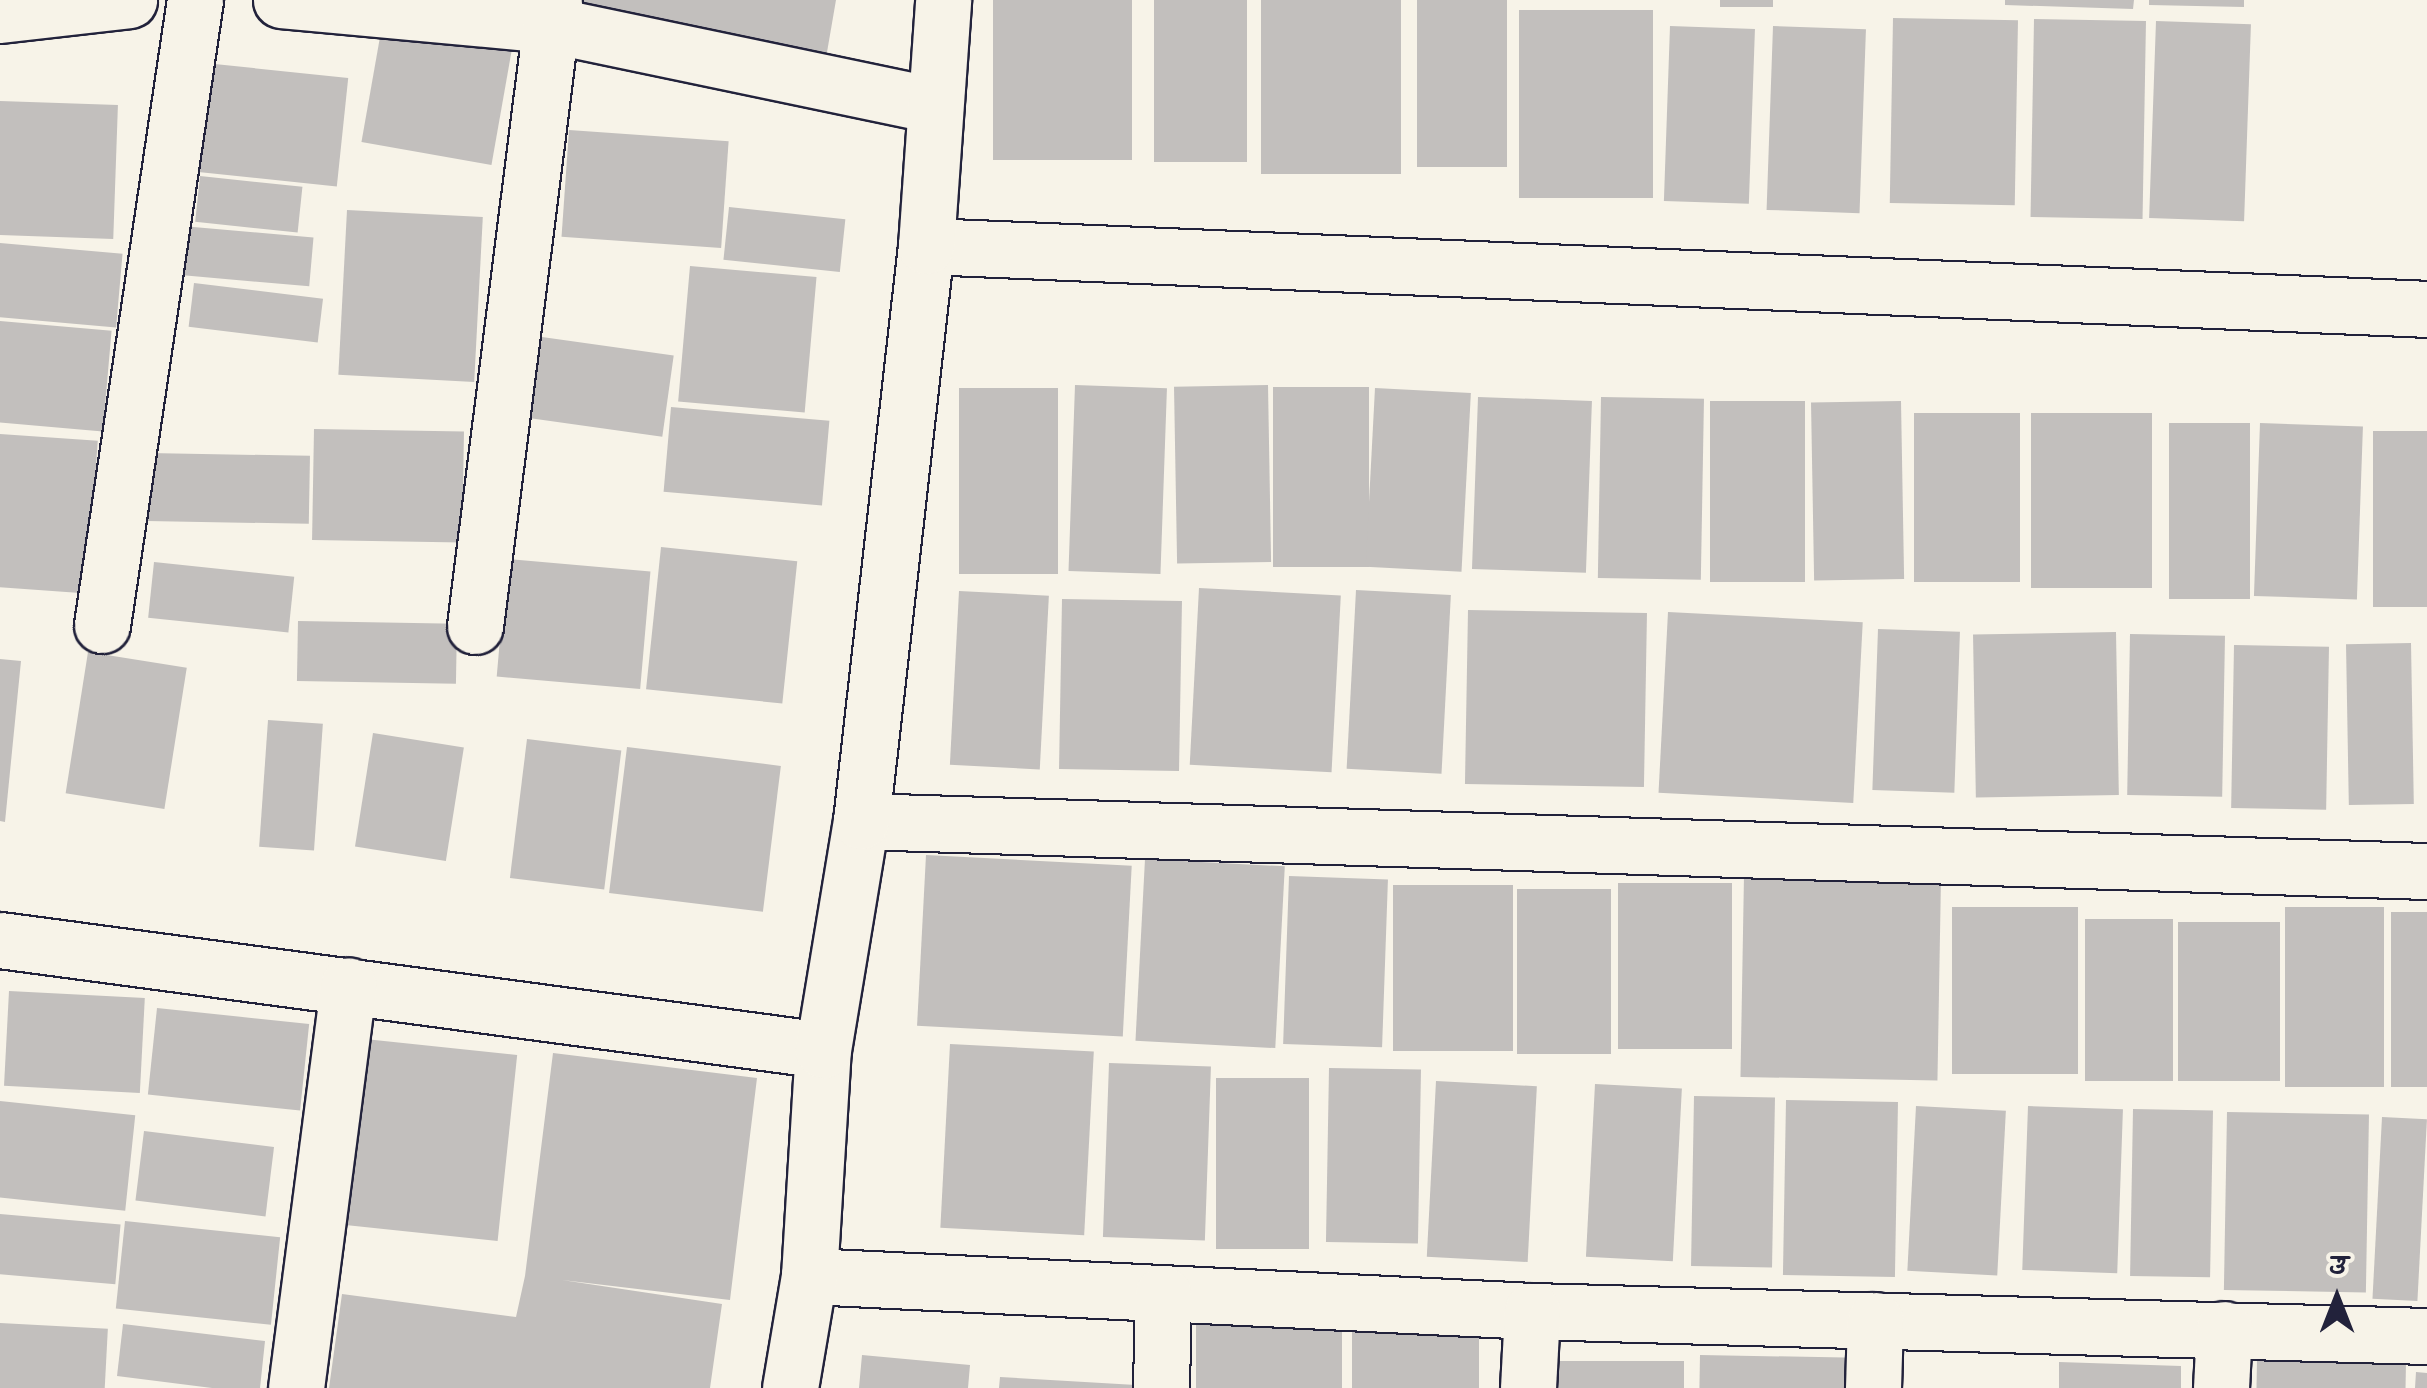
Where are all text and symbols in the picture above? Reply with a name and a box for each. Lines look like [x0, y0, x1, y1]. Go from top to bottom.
text: उ [2328, 1245, 2346, 1290]
north arrow [2287, 1248, 2387, 1348]

